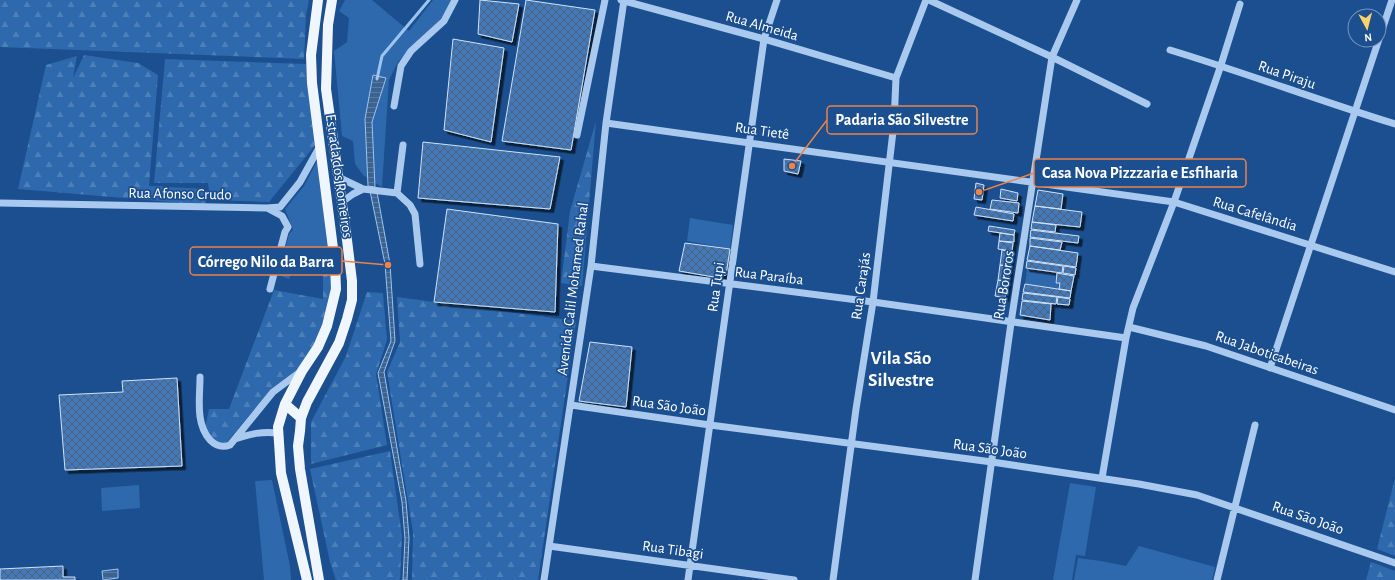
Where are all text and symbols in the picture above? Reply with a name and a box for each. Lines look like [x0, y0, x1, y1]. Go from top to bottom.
street label: Rua Almeida [724, 8, 800, 44]
north arrow [1347, 8, 1387, 48]
text: N [1364, 32, 1373, 43]
street label: Rua Piraju [1256, 58, 1318, 92]
callout: Padaria São Silvestre [827, 106, 977, 134]
text: Padaria São Silvestre [835, 112, 969, 128]
street label: Estrada dos Romeiros [323, 113, 355, 239]
street label: Rua Tietê [734, 120, 790, 142]
callout: Casa Nova Pizzzaria e Esfiharia [1034, 159, 1246, 187]
text: Casa Nova Pizzzaria e Esfiharia [1042, 165, 1238, 181]
street label: Rua Afonso Crudo [128, 186, 232, 202]
street label: Rua Cafelândia [1211, 194, 1299, 234]
street label: Avenida Calil Mohamed Rahal [555, 202, 591, 376]
callout: Córrego Nilo da Barra [190, 247, 342, 275]
street label: Rua Bororos [991, 249, 1017, 321]
street label: Rua Carajás [849, 251, 873, 321]
text: Córrego Nilo da Barra [198, 254, 335, 270]
street label: Rua Tupi [705, 261, 727, 313]
street label: Rua Paraíba [734, 264, 804, 288]
street label: Rua Jaboticabeiras [1214, 328, 1320, 378]
district label: Vila São Silvestre [868, 349, 934, 390]
street label: Rua São João [631, 393, 707, 419]
street label: Rua São João [952, 436, 1028, 462]
street label: Rua São João [1270, 499, 1346, 537]
street label: Rua Tibagi [641, 538, 705, 562]

